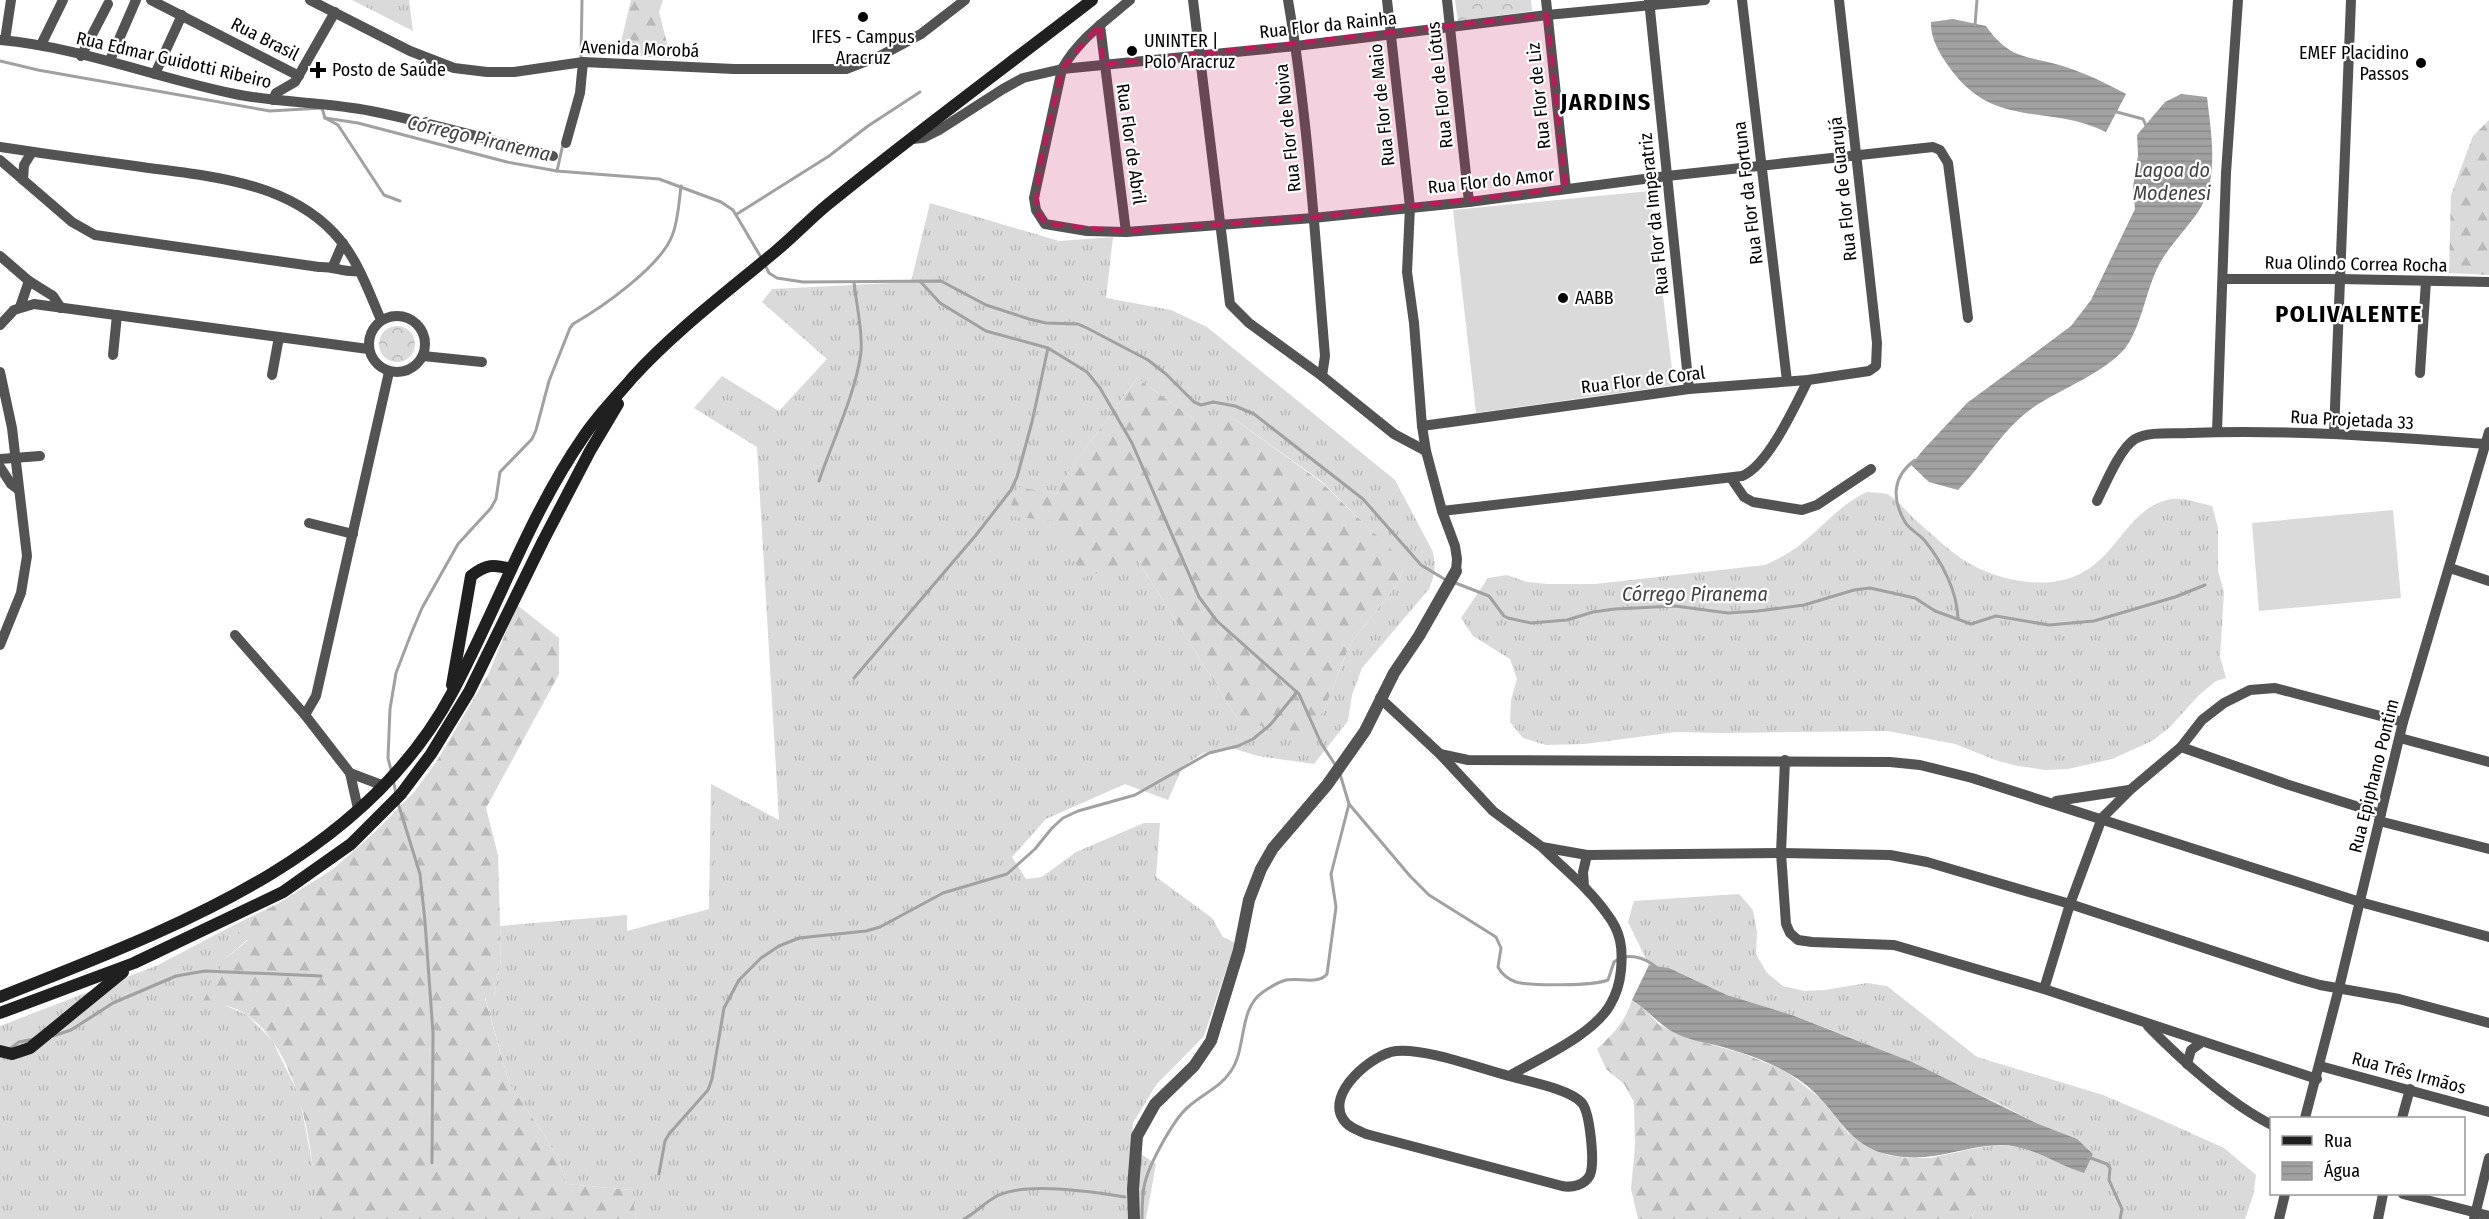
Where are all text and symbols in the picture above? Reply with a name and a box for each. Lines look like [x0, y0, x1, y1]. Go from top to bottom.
street label: Rua Flor da Rainha [1258, 7, 1398, 43]
marker: IFES - Campus Aracruz [856, 10, 870, 24]
street label: Rua Brasil [227, 13, 303, 66]
street label: Rua Flor de Lótus [1422, 20, 1458, 150]
place label: IFES - Campus Aracruz [811, 26, 915, 69]
street label: Rua Edmar Guidotti Ribeiro [74, 27, 274, 93]
place label: UNINTER | Polo Aracruz [1144, 30, 1235, 73]
street label: Avenida Morobá [580, 36, 700, 62]
street label: Rua Flor de Liz [1522, 42, 1556, 150]
place label: EMEF Placidino Passos [2299, 42, 2409, 85]
street label: Rua Flor de Maio [1365, 43, 1399, 167]
marker: UNINTER | Polo Aracruz [1125, 44, 1139, 58]
marker: EMEF Placidino Passos [2414, 56, 2428, 70]
place label: Posto de Saúde [332, 59, 446, 81]
marker: Posto de Saúde [309, 61, 327, 79]
street label: Rua Flor de Noiva [1270, 63, 1306, 193]
street label: Rua Flor de Abril [1112, 82, 1150, 206]
district label: JARDINS [1559, 88, 1652, 116]
water label: Córrego Piranema [405, 110, 553, 166]
street label: Rua Flor de Guarujá [1824, 116, 1862, 262]
street label: Rua Flor da Fortuna [1728, 120, 1768, 266]
street label: Rua Flor da Imperatriz [1635, 132, 1673, 296]
water label: Lagoa do Modenesi [2133, 158, 2211, 205]
street label: Rua Flor do Amor [1427, 163, 1556, 199]
street label: Rua Olindo Correa Rocha [2264, 251, 2448, 277]
place label: AABB [1575, 287, 1614, 309]
marker: AABB [1556, 291, 1570, 305]
district label: POLIVALENTE [2275, 300, 2423, 328]
street label: Rua Flor de Coral [1580, 361, 1706, 399]
street label: Rua Projetada 33 [2290, 406, 2414, 434]
water label: Córrego Piranema [1622, 582, 1768, 606]
street label: Rua Epiphano Pontim [2344, 697, 2404, 855]
street label: Rua Três Irmãos [2349, 1047, 2469, 1099]
legend [2270, 1117, 2465, 1195]
text: Rua [2324, 1130, 2352, 1152]
text: Água [2324, 1159, 2360, 1182]

